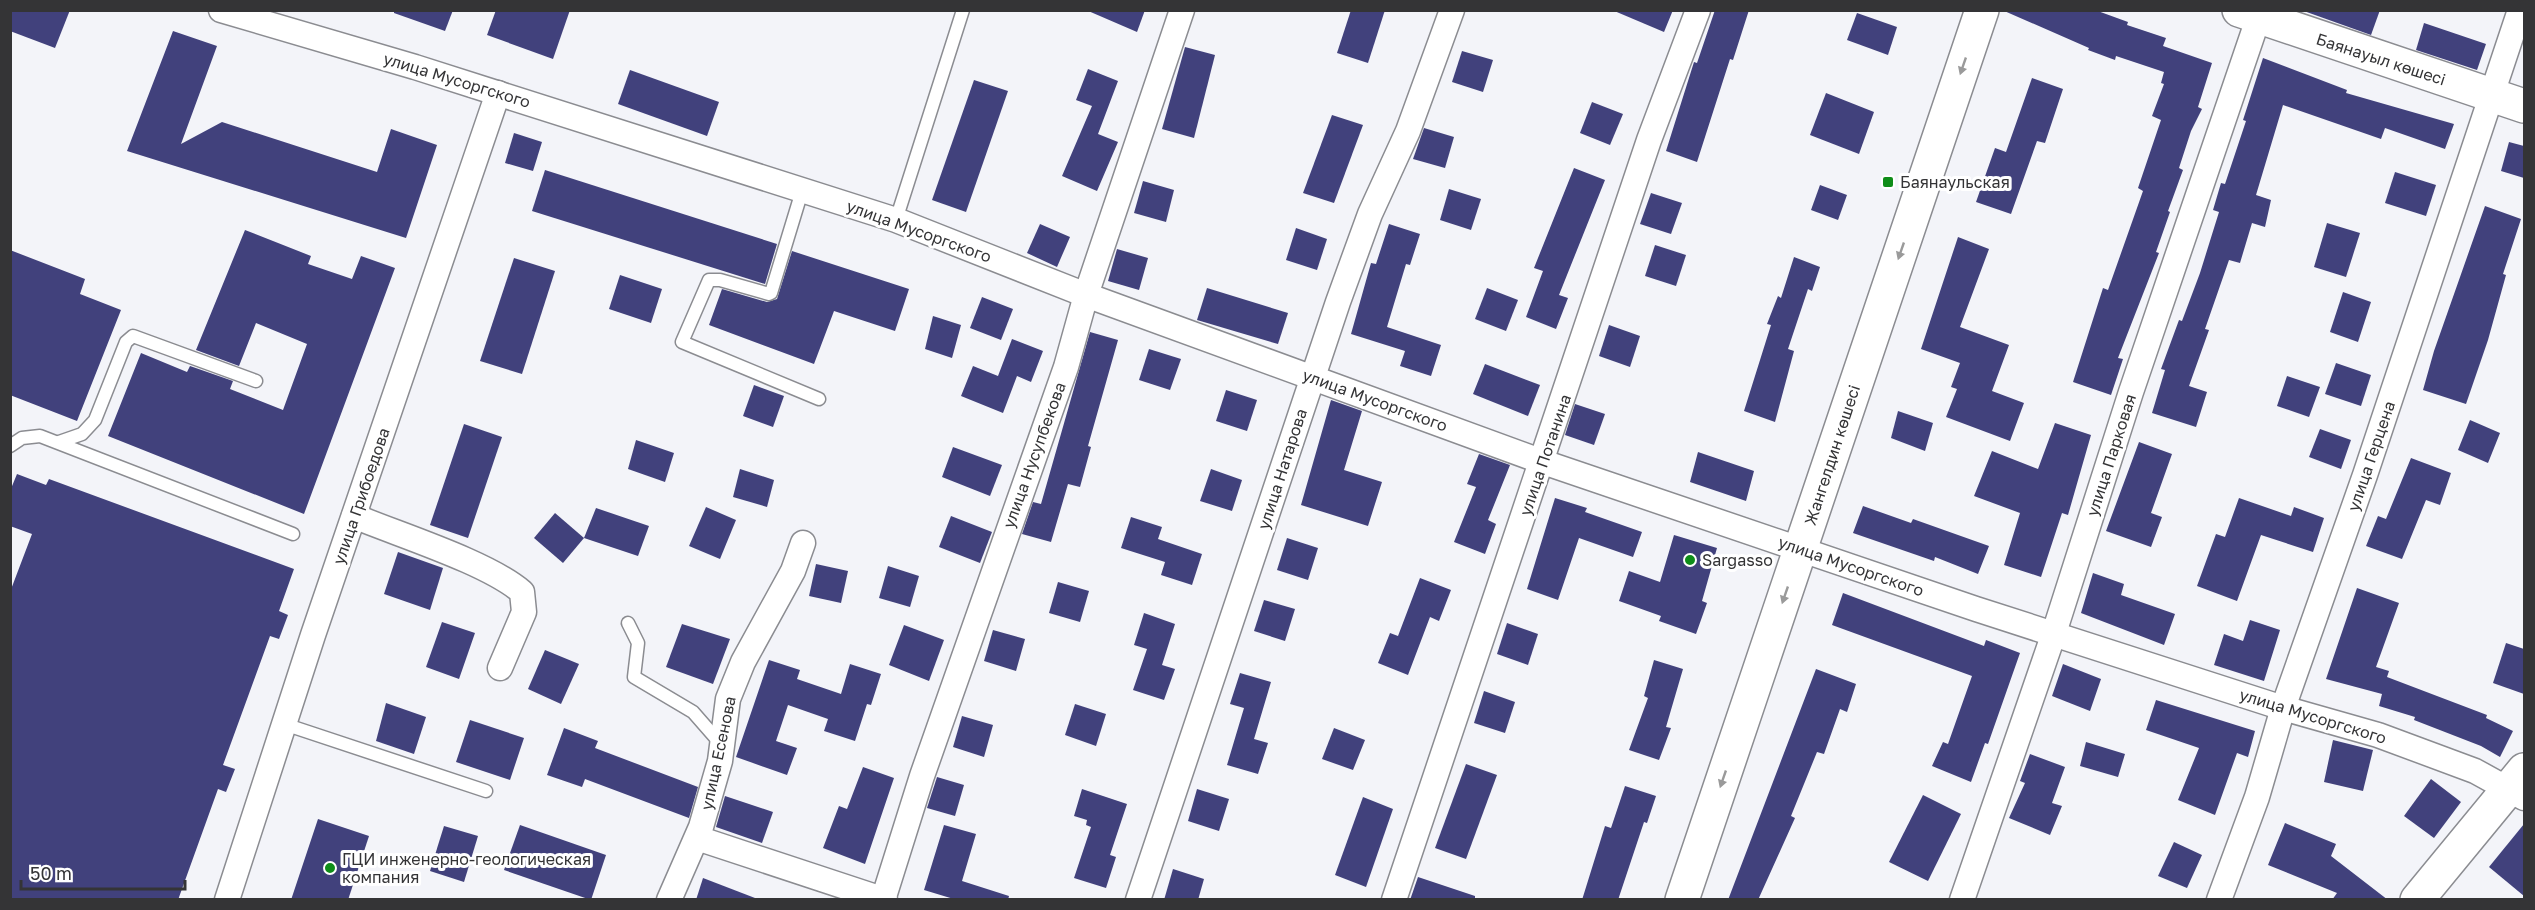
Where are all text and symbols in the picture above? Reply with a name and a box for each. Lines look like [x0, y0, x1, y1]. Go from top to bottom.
street label: Баянауыл көшесі [2314, 29, 2448, 89]
street label: улица Мусоргского [381, 48, 533, 112]
one-way arrow [1958, 57, 1968, 75]
place label: Баянаульская [1900, 172, 2010, 192]
marker: Баянаульская [1881, 175, 1895, 189]
street label: улица Мусоргского [844, 195, 994, 267]
one-way arrow [1895, 242, 1905, 260]
street label: улица Мусоргского [1300, 364, 1450, 436]
street label: улица Нусупбекова [998, 379, 1070, 531]
street label: Жангелдин көшесі [1800, 382, 1864, 528]
street label: улица Парковая [2082, 391, 2140, 519]
street label: улица Потанина [1515, 392, 1575, 518]
street label: улица Герцена [2343, 398, 2399, 514]
street label: улица Натарова [1253, 406, 1311, 532]
street label: улица Грибоедова [328, 425, 394, 567]
street label: улица Мусоргского [1776, 532, 1926, 600]
place label: Sargasso [1702, 550, 1773, 570]
marker: Sargasso [1683, 553, 1697, 567]
one-way arrow [1780, 586, 1790, 604]
street label: улица Мусоргского [2237, 684, 2389, 748]
street label: улица Есенова [696, 694, 740, 812]
one-way arrow [1717, 771, 1727, 789]
place label: ГЦИ инженерно-геологическая компания [342, 849, 591, 887]
scale bar [21, 853, 184, 891]
marker: ГЦИ инженерно-геологическая компания [323, 861, 337, 875]
text: 50 m [30, 862, 72, 884]

